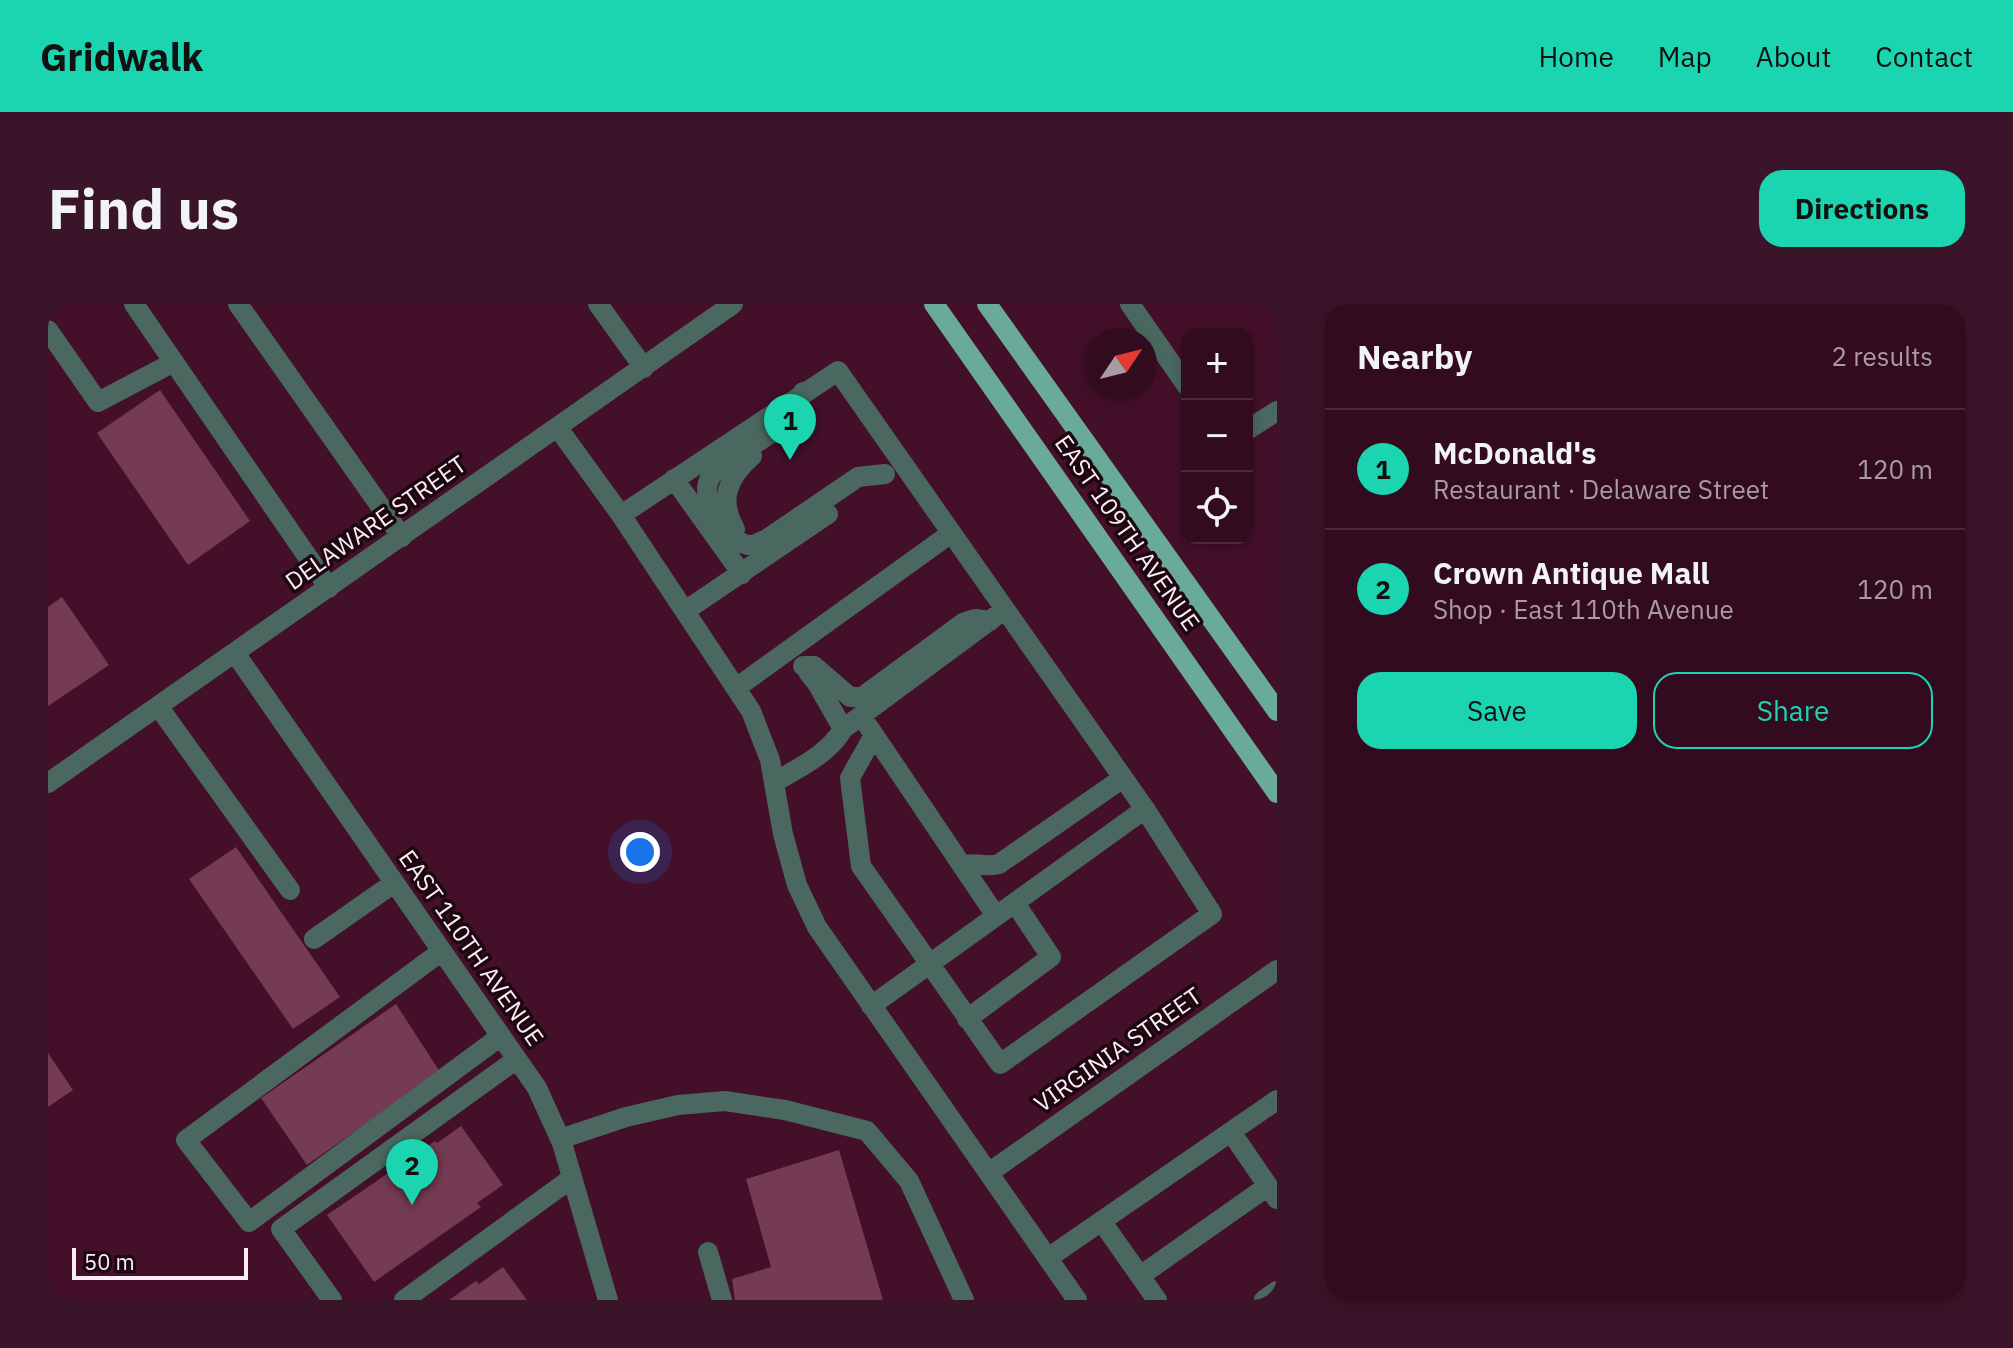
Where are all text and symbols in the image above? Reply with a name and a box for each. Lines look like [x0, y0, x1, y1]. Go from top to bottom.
text: Gridwalk [40, 32, 203, 81]
text: Home [1538, 38, 1614, 75]
text: Map [1658, 38, 1712, 75]
text: About [1756, 38, 1831, 75]
text: Contact [1875, 38, 1973, 75]
button: Directions [1759, 170, 1965, 247]
text: Find us [48, 172, 239, 244]
north arrow [1085, 328, 1157, 400]
map controls [1181, 328, 1253, 544]
button: + [1181, 328, 1253, 400]
text: Nearby [1357, 334, 1472, 378]
text: 2 results [1831, 339, 1933, 373]
pin: 1 [764, 394, 816, 460]
button: − [1181, 400, 1253, 472]
street label: EAST 109TH AVENUE [1048, 428, 1208, 637]
text: McDonald's [1433, 433, 1596, 472]
street label: DELAWARE STREET [279, 448, 472, 597]
text: 1 [1375, 452, 1391, 486]
text: 120 m [1857, 452, 1933, 486]
button: locate [1181, 472, 1253, 544]
text: Restaurant · Delaware Street [1433, 472, 1769, 506]
text: Crown Antique Mall [1433, 553, 1709, 592]
text: 2 [1375, 572, 1391, 606]
text: 120 m [1857, 572, 1933, 606]
text: Shop · East 110th Avenue [1433, 592, 1734, 626]
button: Save [1357, 672, 1637, 749]
button: Share [1653, 672, 1933, 749]
your location [620, 832, 660, 872]
street label: EAST 110TH AVENUE [392, 843, 552, 1052]
street label: VIRGINIA STREET [1027, 979, 1208, 1119]
pin: 2 [386, 1139, 438, 1205]
scale bar [72, 1244, 248, 1280]
text: 50 m [84, 1247, 135, 1276]

